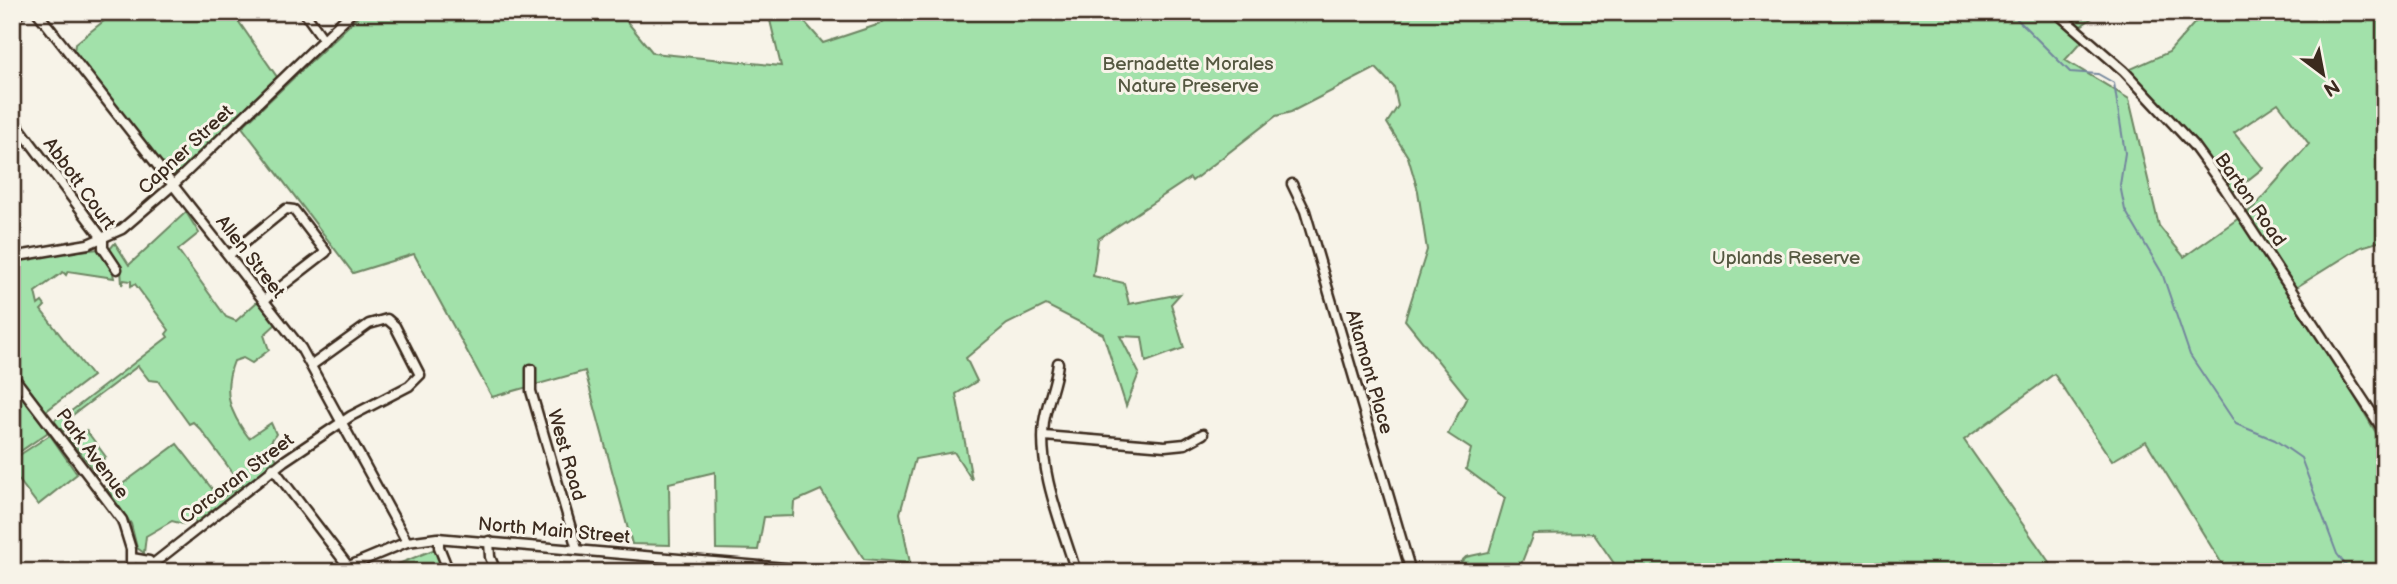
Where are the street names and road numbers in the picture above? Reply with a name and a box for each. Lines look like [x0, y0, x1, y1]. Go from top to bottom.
street label: Capner Street [134, 100, 238, 200]
street label: Abbott Court [38, 134, 120, 235]
street label: Barton Road [2209, 149, 2291, 251]
street label: Allen Street [211, 211, 290, 303]
street label: Altamont Place [1340, 307, 1398, 437]
street label: Park Avenue [51, 404, 133, 504]
street label: West Road [542, 407, 590, 503]
street label: Corcoran Street [176, 429, 299, 529]
street label: North Main Street [477, 513, 631, 549]

